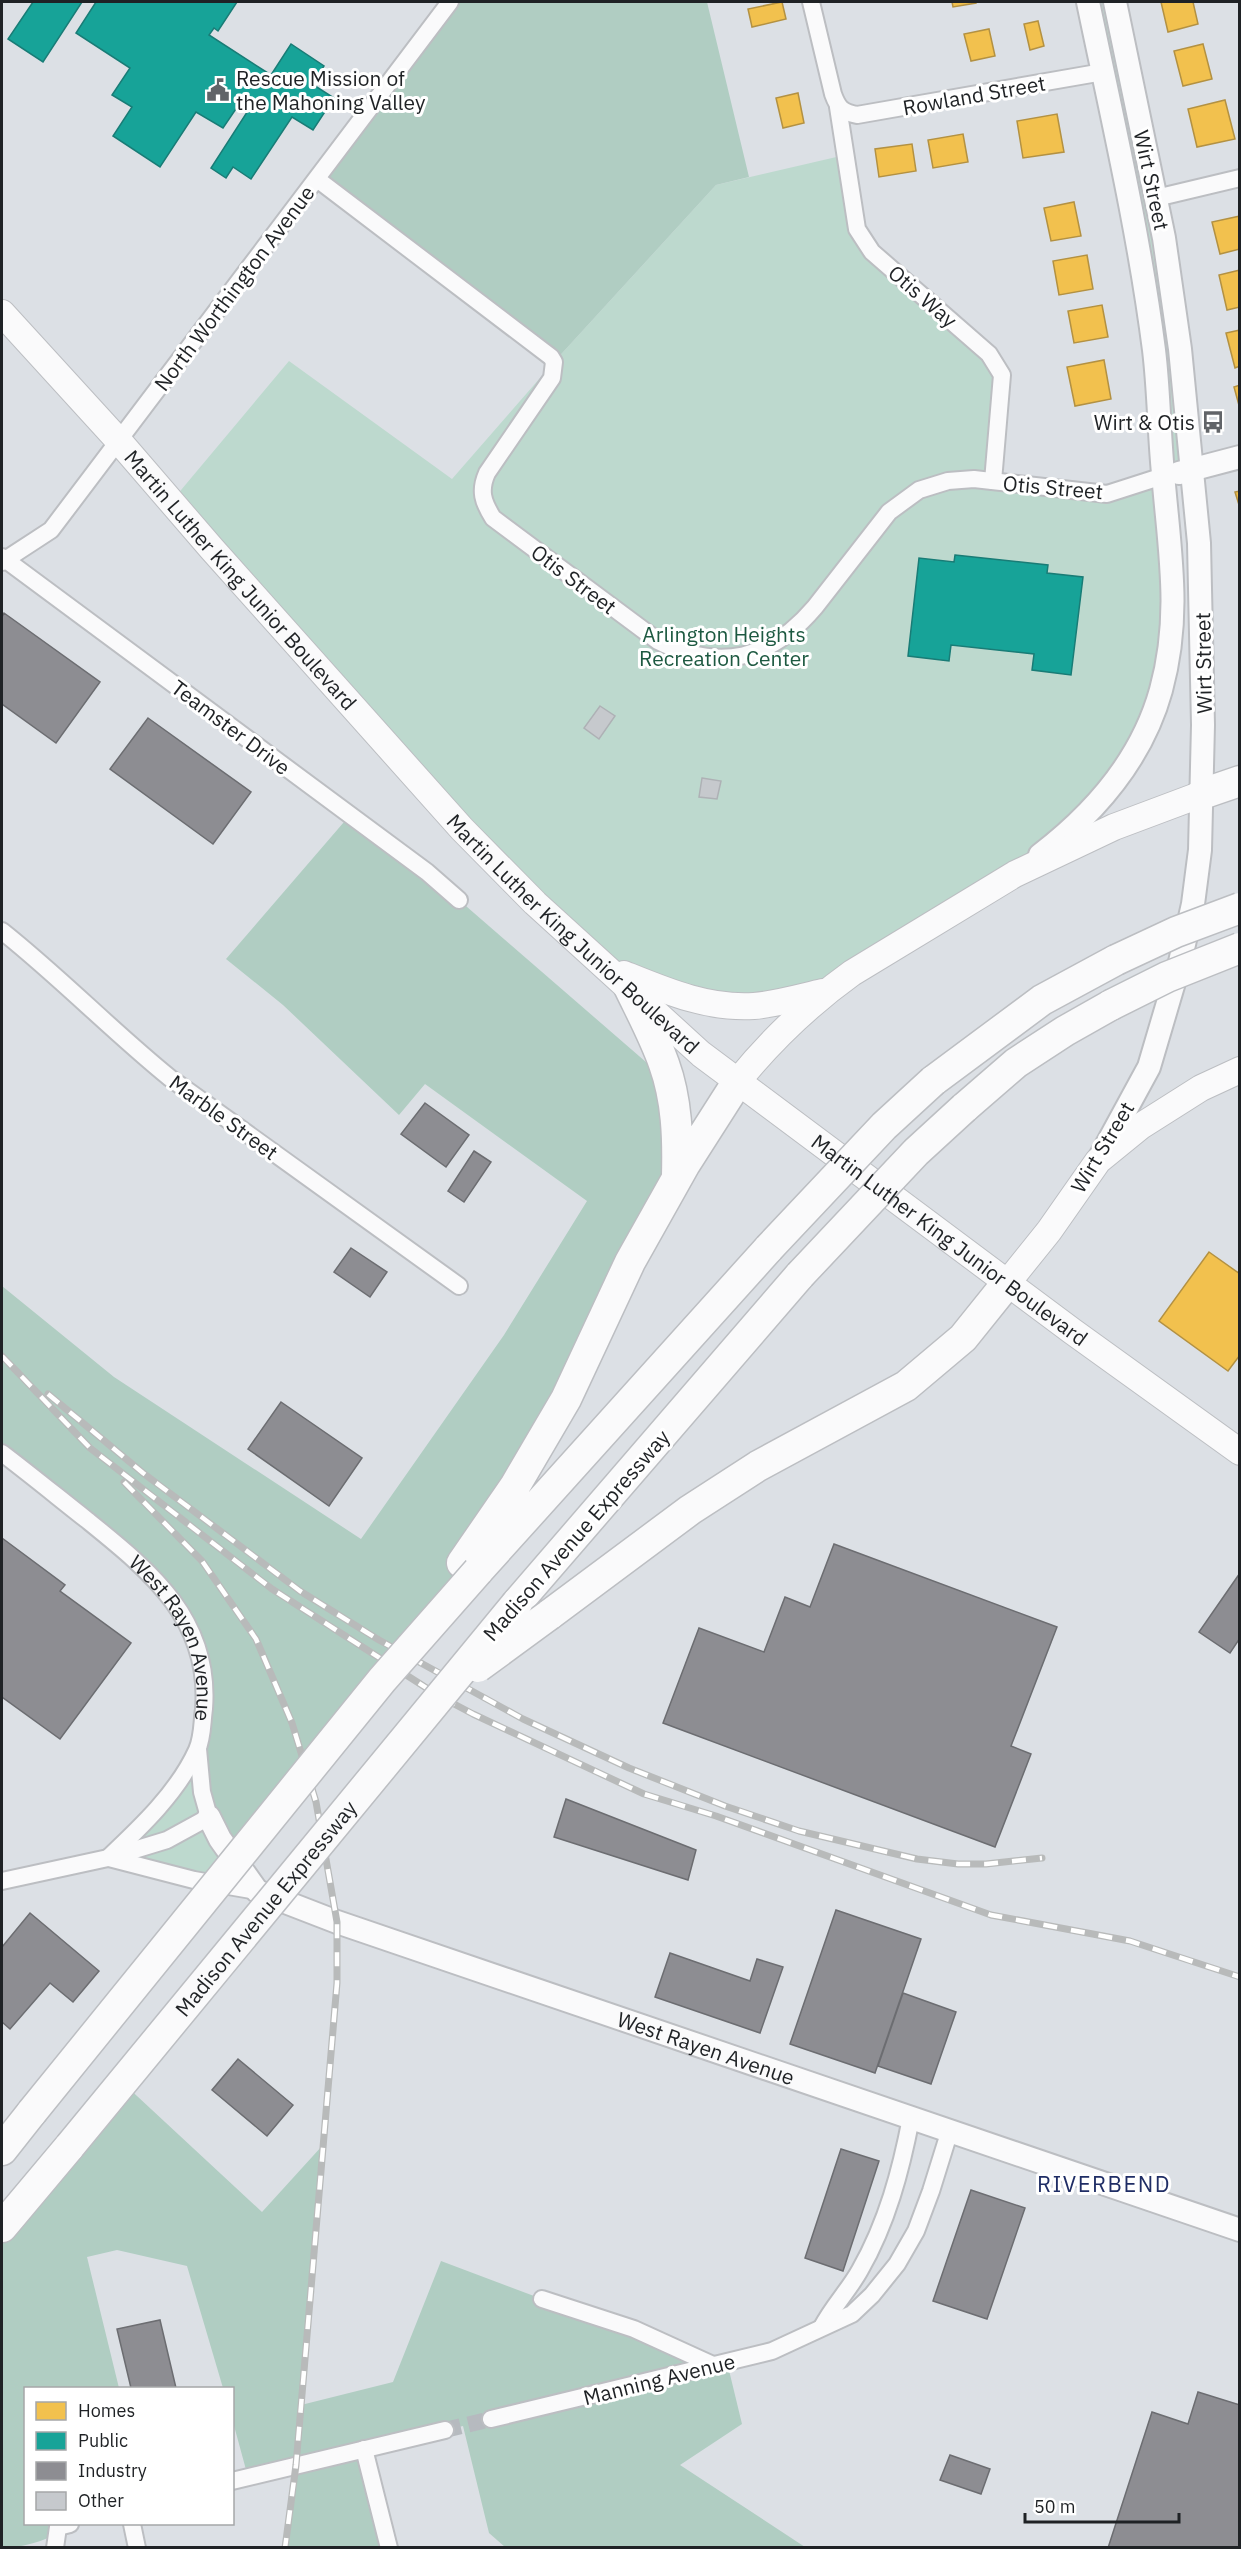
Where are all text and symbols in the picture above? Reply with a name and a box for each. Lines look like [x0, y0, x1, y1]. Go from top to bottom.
place label: Rescue Mission of the Mahoning Valley [236, 64, 426, 116]
street label: Rowland Street [900, 69, 1048, 121]
public building icon: Rescue Mission of the Mahoning Valley [205, 77, 231, 103]
street label: Wirt Street [1128, 127, 1176, 233]
street label: North Worthington Avenue [148, 180, 320, 396]
street label: Otis Way [883, 258, 964, 334]
place label: Wirt & Otis [1094, 408, 1195, 436]
bus stop icon: Wirt & Otis [1200, 409, 1226, 435]
street label: Martin Luther King Junior Boulevard [119, 444, 363, 716]
street label: Otis Street [1002, 469, 1104, 505]
street label: Otis Street [526, 538, 622, 620]
street label: Wirt Street [1188, 612, 1218, 714]
park label: Arlington Heights Recreation Center [639, 620, 809, 672]
street label: Teamster Drive [166, 673, 296, 781]
street label: Martin Luther King Junior Boulevard [441, 808, 705, 1060]
street label: Marble Street [164, 1068, 284, 1166]
street label: Wirt Street [1064, 1096, 1140, 1198]
street label: Martin Luther King Junior Boulevard [806, 1127, 1093, 1352]
street label: Madison Avenue Expressway [476, 1423, 676, 1647]
street label: West Rayen Avenue [123, 1548, 219, 1722]
street label: Madison Avenue Expressway [169, 1794, 363, 2022]
street label: West Rayen Avenue [614, 2005, 798, 2091]
district label: RIVERBEND [1037, 2169, 1171, 2198]
street label: Manning Avenue [580, 2347, 738, 2411]
legend [24, 2387, 234, 2525]
text: Homes [78, 2399, 135, 2422]
text: Public [78, 2429, 128, 2452]
text: Industry [78, 2459, 147, 2482]
scale bar [1025, 2486, 1180, 2524]
text: Other [78, 2489, 124, 2512]
text: 50 m [1034, 2495, 1076, 2518]

